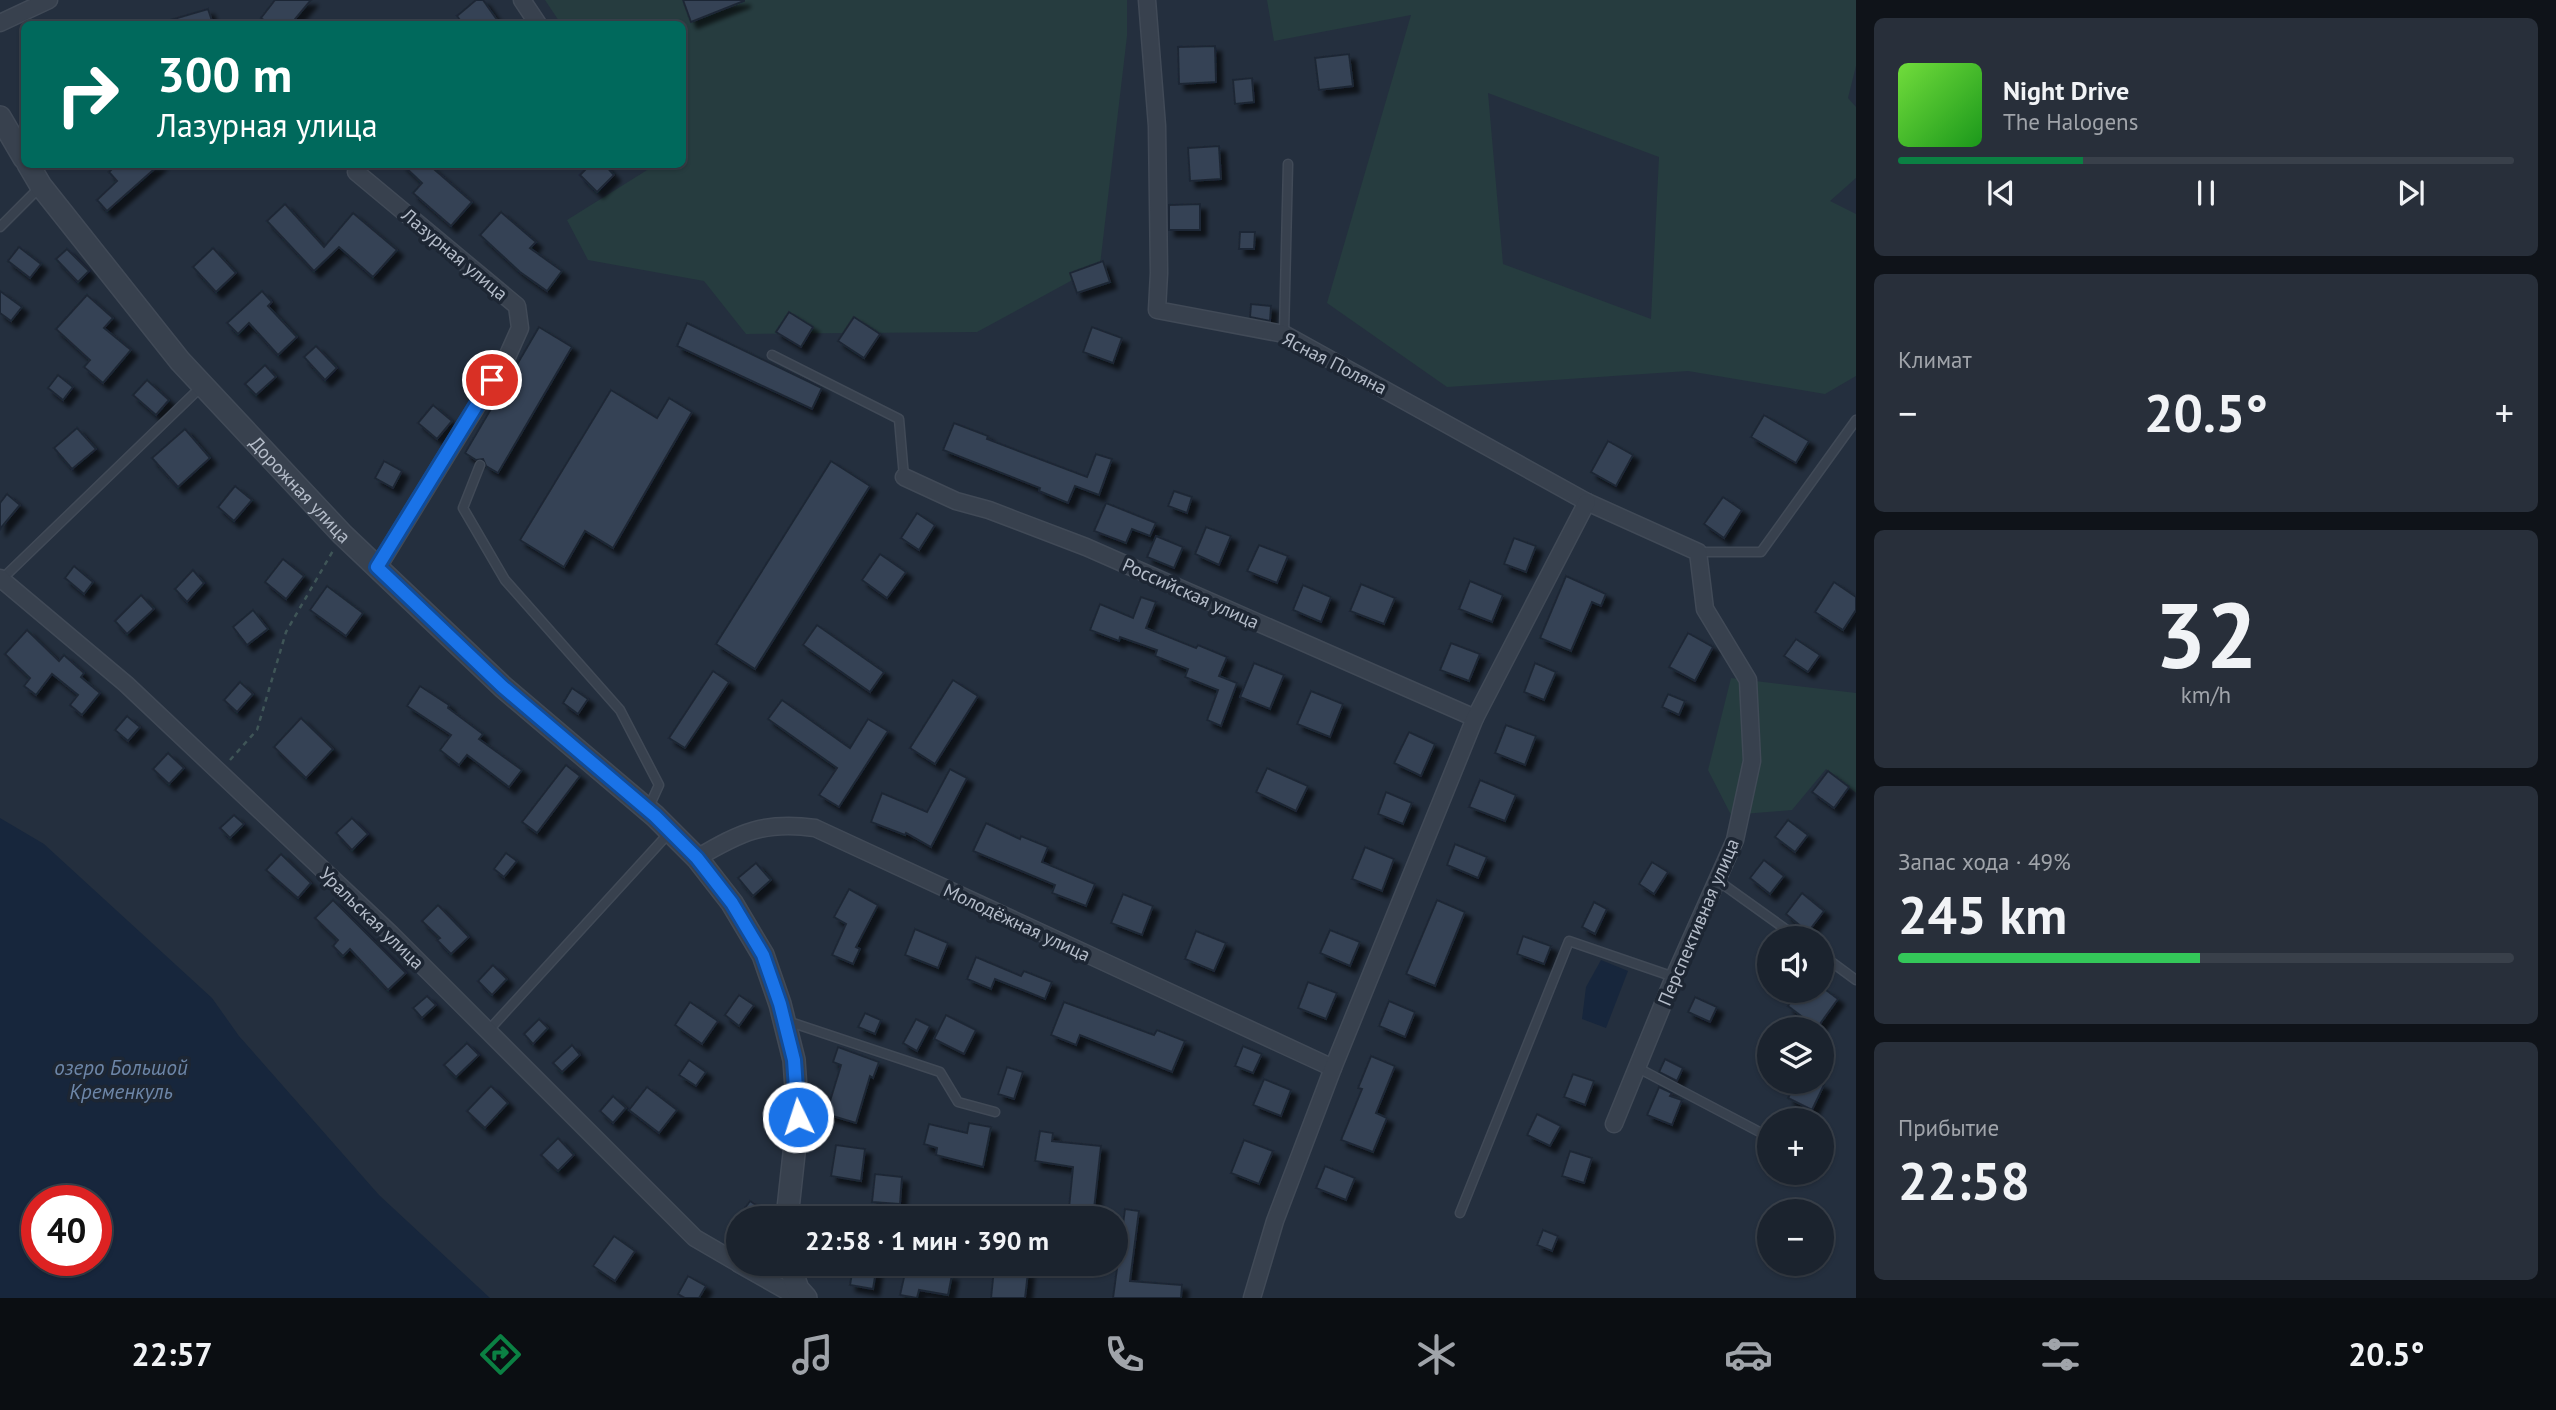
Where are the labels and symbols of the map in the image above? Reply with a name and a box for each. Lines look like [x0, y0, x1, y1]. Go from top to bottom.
street label: Лазурная улица [396, 202, 513, 305]
street label: Ясная Поляна [1279, 326, 1391, 400]
pin [462, 350, 522, 410]
street label: Дорожная улица [244, 431, 356, 548]
street label: Российская улица [1119, 552, 1263, 634]
street label: Перспективная улица [1652, 835, 1744, 1009]
street label: Уральская улица [314, 862, 430, 974]
street label: Молодёжная улица [940, 877, 1094, 967]
water label: озеро Большой Кременкуль [54, 1054, 188, 1105]
position arrow [761, 1080, 835, 1154]
speed limit sign: 40 [21, 1185, 112, 1276]

